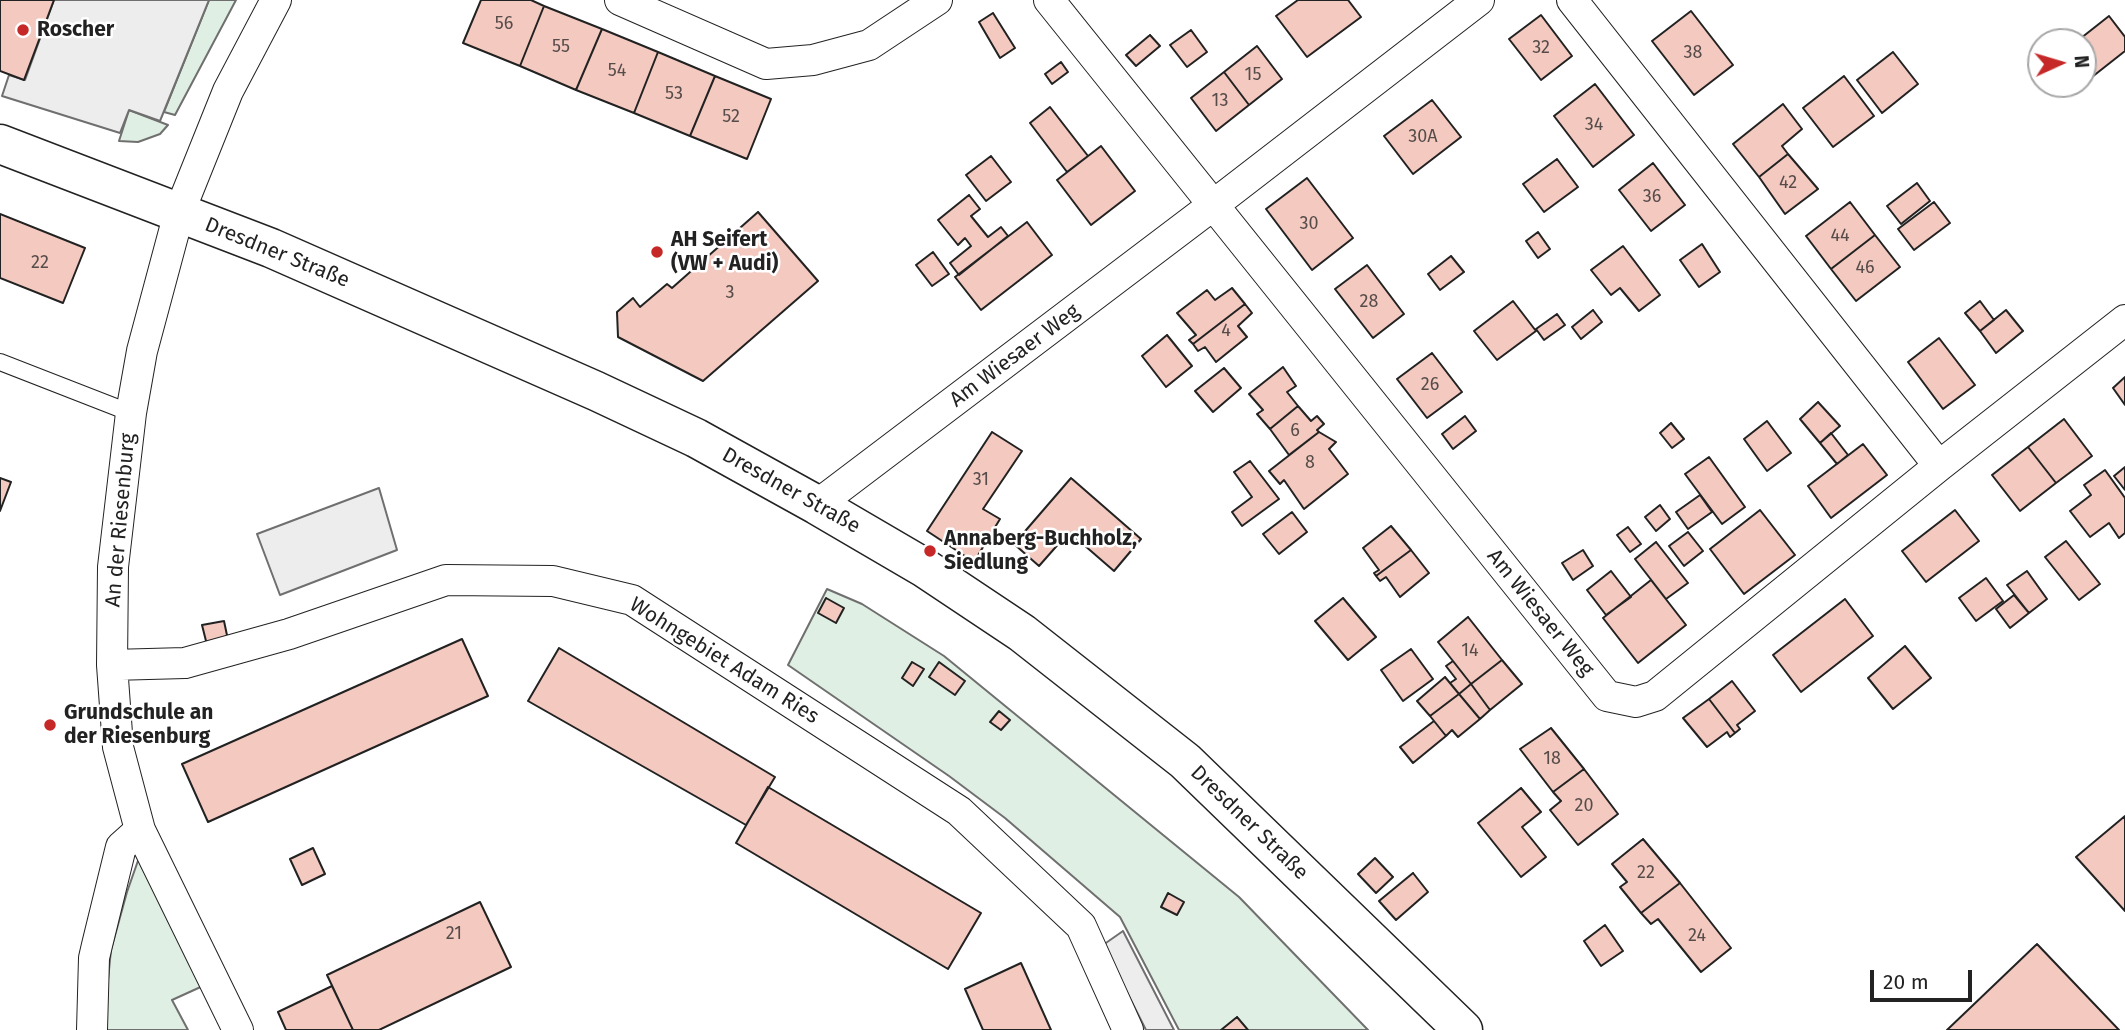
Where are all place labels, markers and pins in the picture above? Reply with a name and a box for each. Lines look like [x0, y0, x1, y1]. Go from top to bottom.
place label: Roscher [37, 17, 114, 43]
marker: Roscher [15, 22, 31, 38]
place label: AH Seifert (VW + Audi) [671, 227, 778, 277]
marker: AH Seifert (VW + Audi) [649, 244, 665, 260]
place label: Annaberg-Buchholz, Siedlung [944, 526, 1137, 576]
marker: Annaberg-Buchholz, Siedlung [922, 543, 938, 559]
place label: Grundschule an der Riesenburg [64, 700, 213, 750]
marker: Grundschule an der Riesenburg [42, 717, 58, 733]

